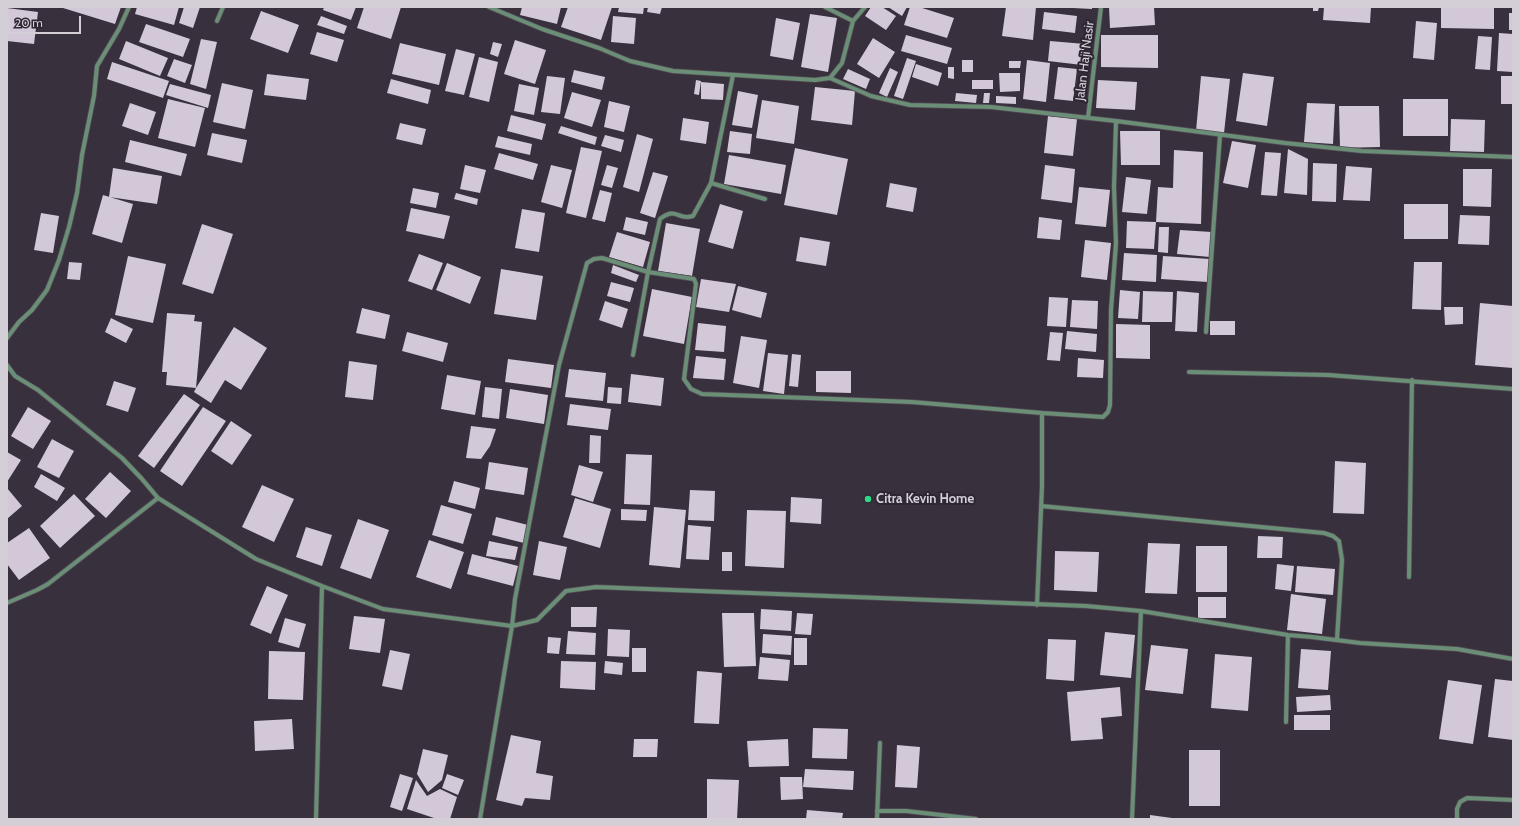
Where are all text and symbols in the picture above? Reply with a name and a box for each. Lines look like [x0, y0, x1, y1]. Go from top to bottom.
scale bar [10, 8, 83, 34]
text: 20 m [15, 15, 43, 30]
street label: Jalan Haji Nasir [1072, 20, 1098, 102]
place label: Citra Kevin Home [876, 491, 974, 507]
marker: Citra Kevin Home [863, 494, 873, 504]

